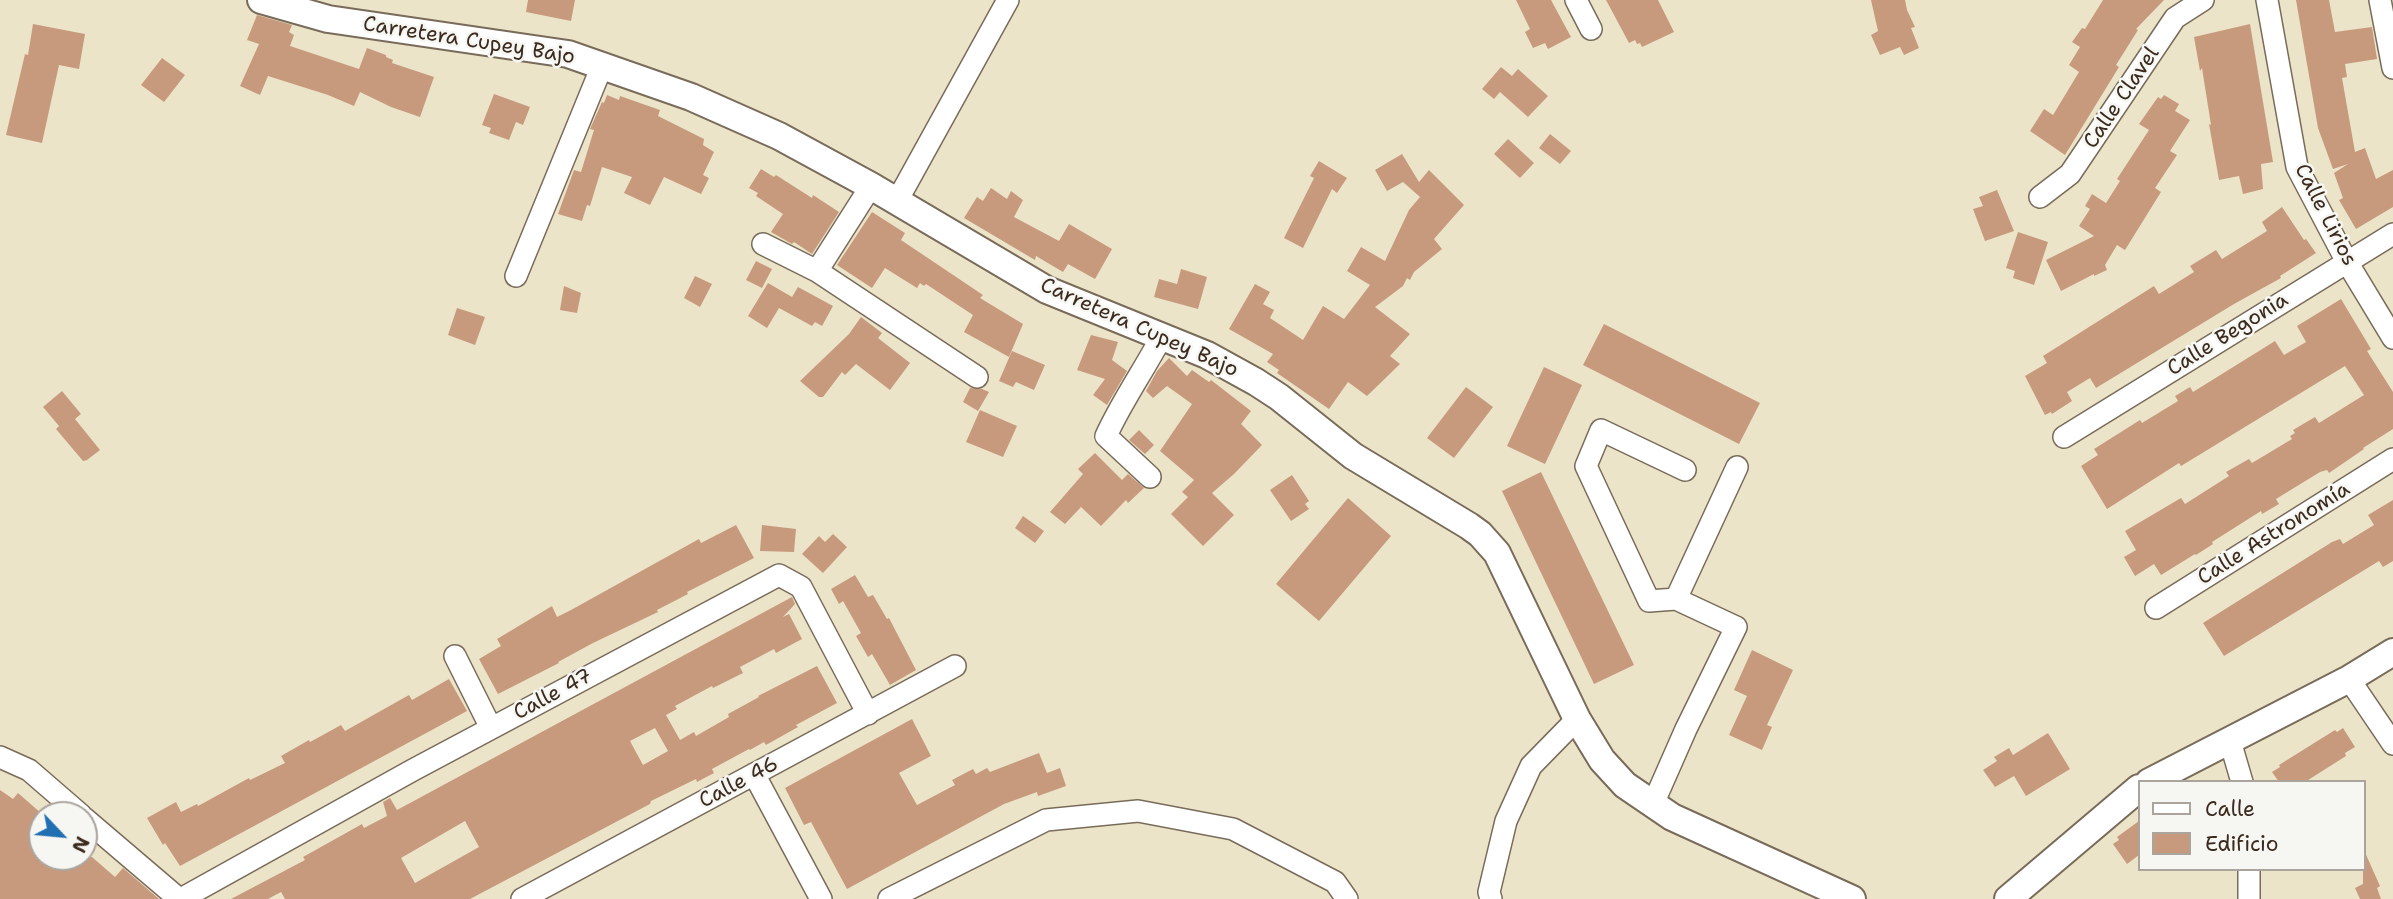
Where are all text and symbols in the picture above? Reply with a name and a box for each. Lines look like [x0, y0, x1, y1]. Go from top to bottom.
street label: Carretera Cupey Bajo [361, 12, 577, 70]
street label: Calle Clavel [2079, 42, 2165, 154]
street label: Calle Lirios [2289, 160, 2361, 270]
street label: Carretera Cupey Bajo [1036, 273, 1242, 383]
street label: Calle Begonia [2163, 288, 2293, 382]
street label: Calle Astronomía [2193, 477, 2355, 591]
street label: Calle 47 [510, 664, 596, 726]
street label: Calle 46 [695, 752, 783, 814]
legend [2138, 780, 2365, 871]
text: Calle [2205, 795, 2255, 823]
north arrow [28, 801, 98, 871]
text: Edificio [2205, 830, 2278, 858]
text: N [66, 832, 95, 857]

